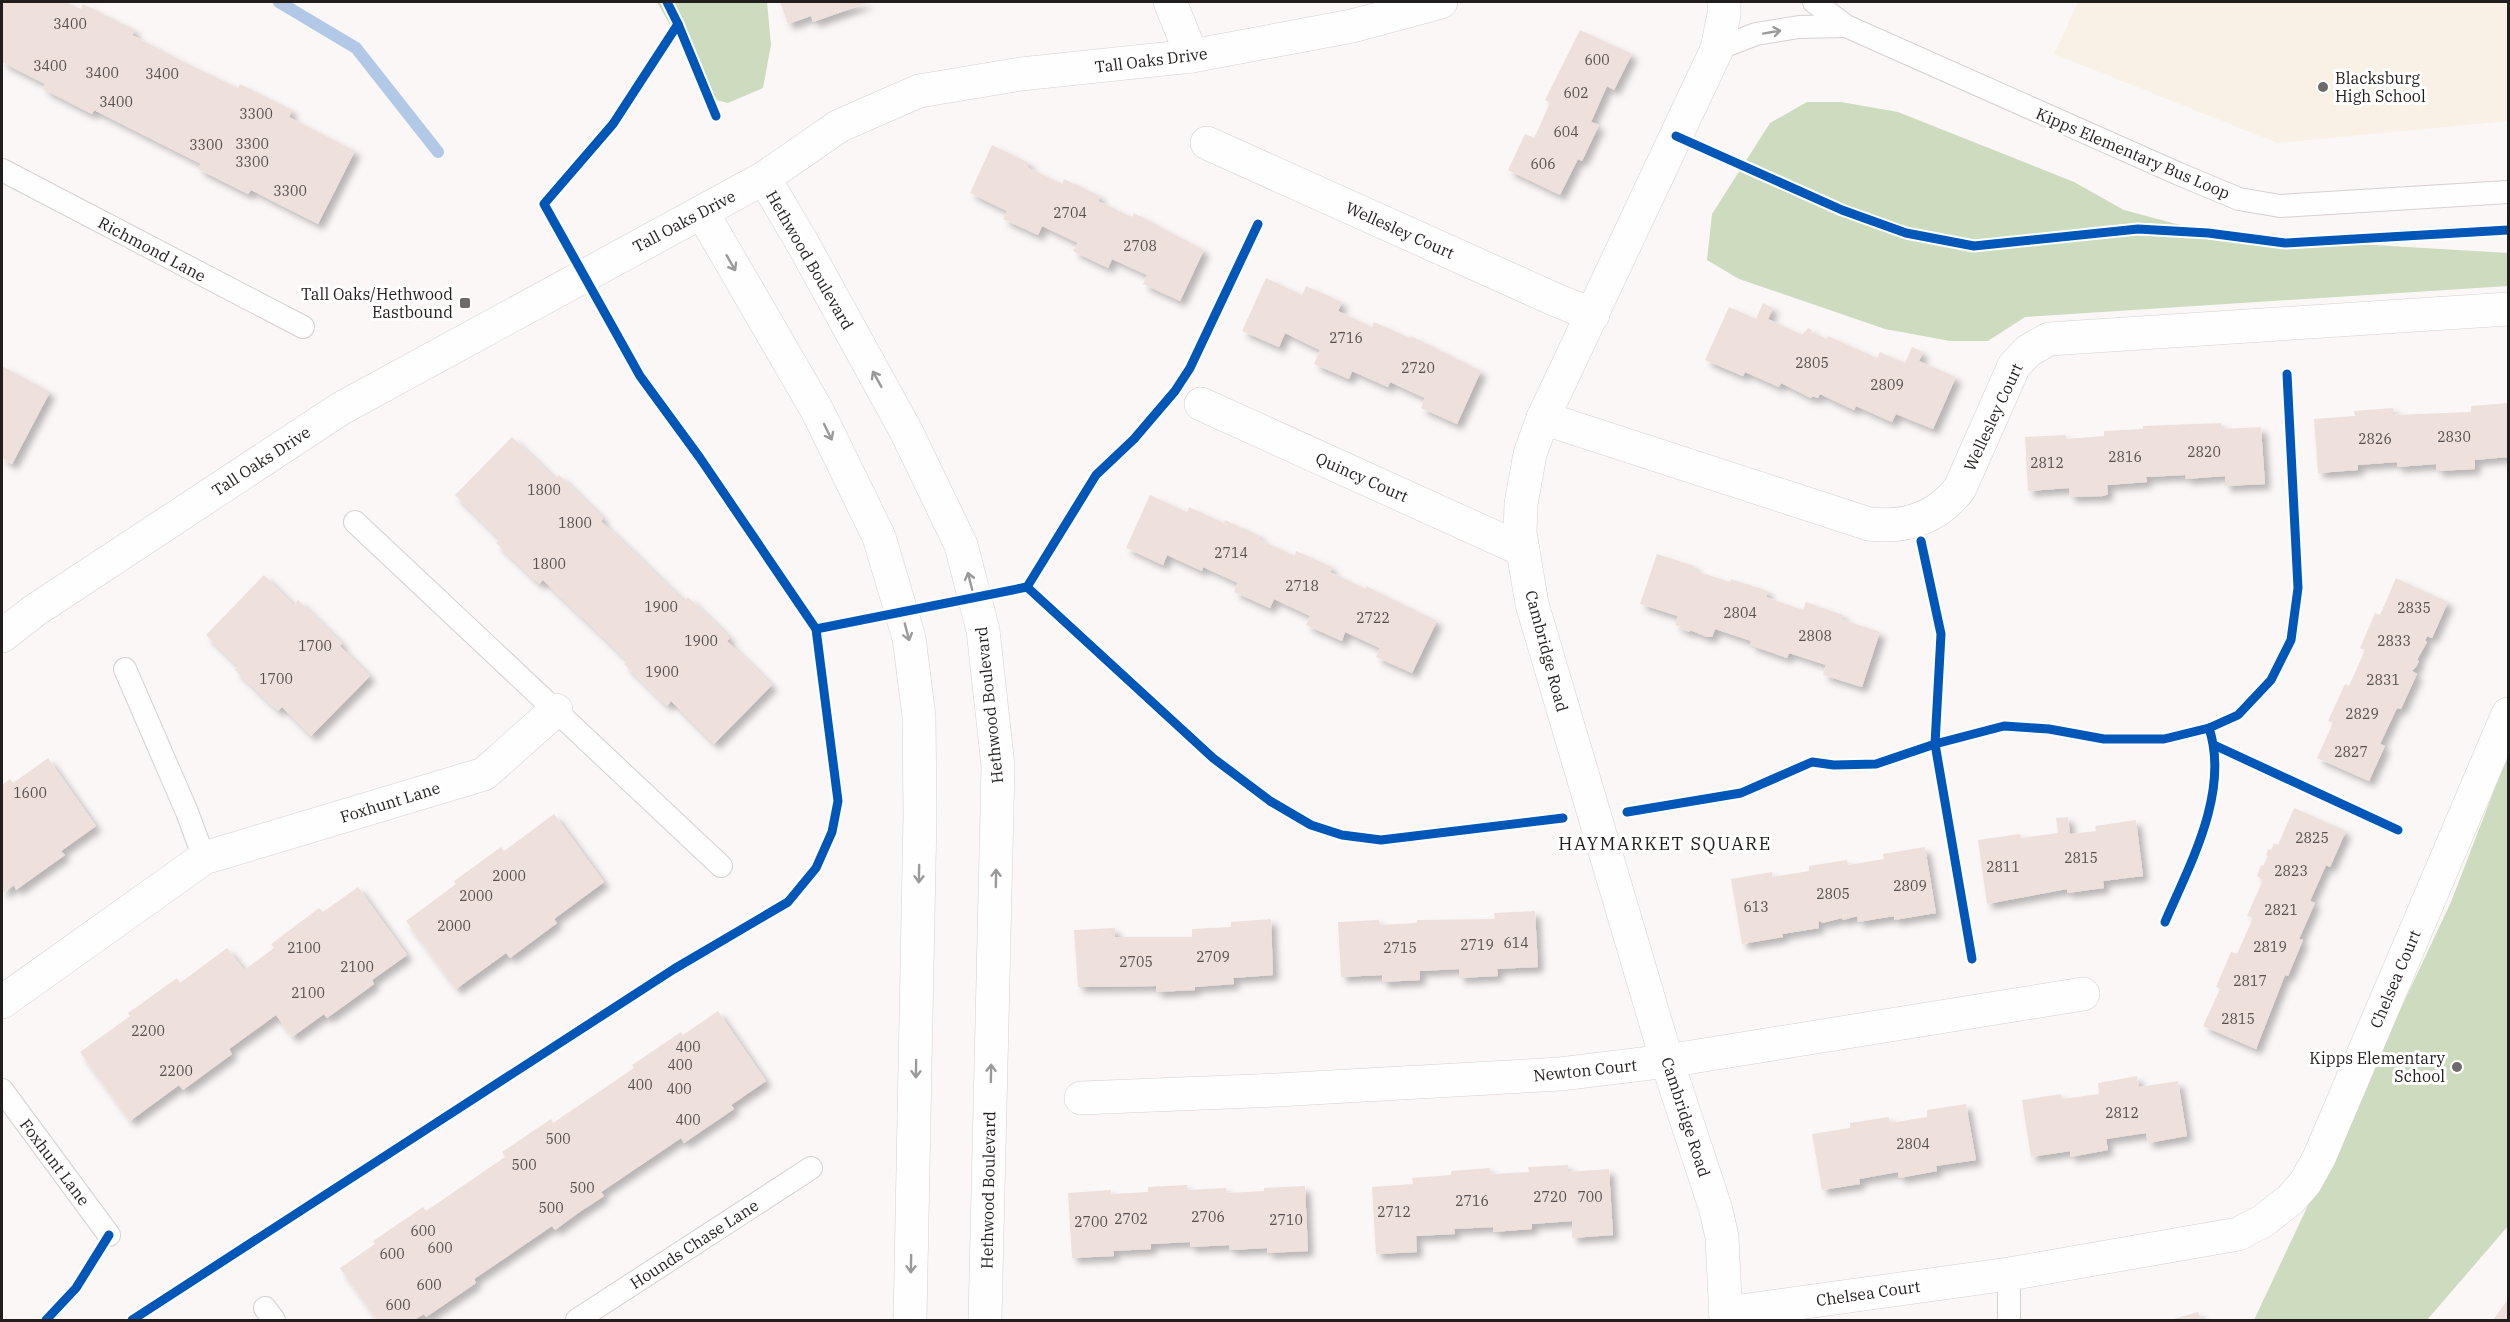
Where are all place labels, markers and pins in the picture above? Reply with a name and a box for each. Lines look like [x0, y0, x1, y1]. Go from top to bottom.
place label: Blacksburg High School [2335, 68, 2426, 106]
marker: Blacksburg High School [2316, 80, 2330, 94]
place label: Tall Oaks/Hethwood Eastbound [301, 284, 453, 322]
marker: Tall Oaks/Hethwood Eastbound [458, 296, 472, 310]
place label: Kipps Elementary School [2309, 1048, 2445, 1086]
marker: Kipps Elementary School [2450, 1060, 2464, 1074]

